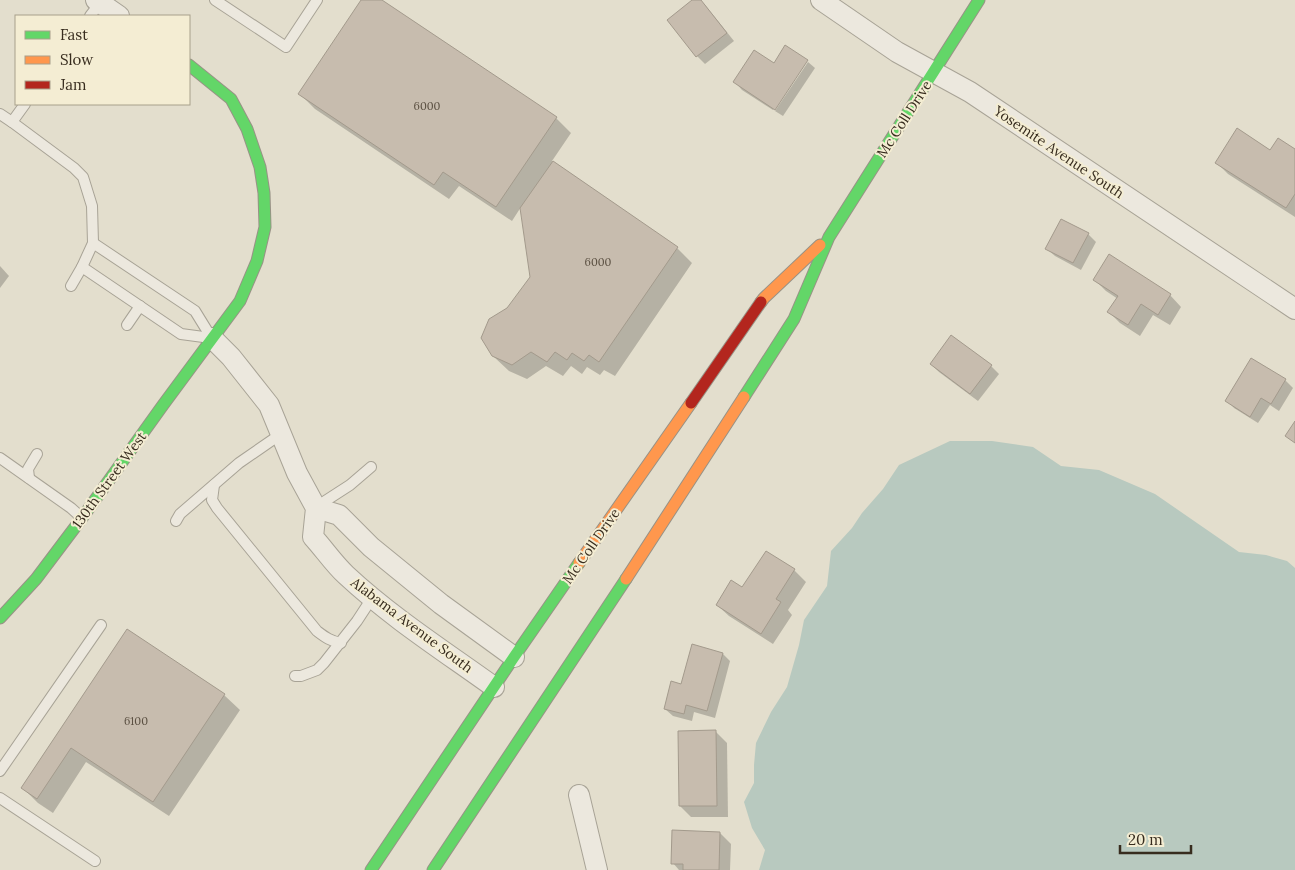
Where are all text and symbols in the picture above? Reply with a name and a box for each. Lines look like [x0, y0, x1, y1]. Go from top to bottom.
legend [15, 15, 190, 105]
text: Fast [60, 25, 88, 44]
text: Slow [60, 50, 93, 69]
text: Jam [59, 75, 87, 94]
street label: Mc Coll Drive [872, 77, 936, 161]
house number: 6000 [414, 99, 441, 113]
street label: Yosemite Avenue South [990, 101, 1127, 202]
house number: 6000 [585, 255, 612, 269]
street label: 130th Street West [68, 428, 151, 532]
street label: Mc Coll Drive [558, 504, 624, 587]
street label: Alabama Avenue South [347, 573, 477, 677]
house number: 6100 [124, 714, 148, 728]
scale bar [1120, 822, 1191, 854]
text: 20 m [1128, 830, 1163, 849]

